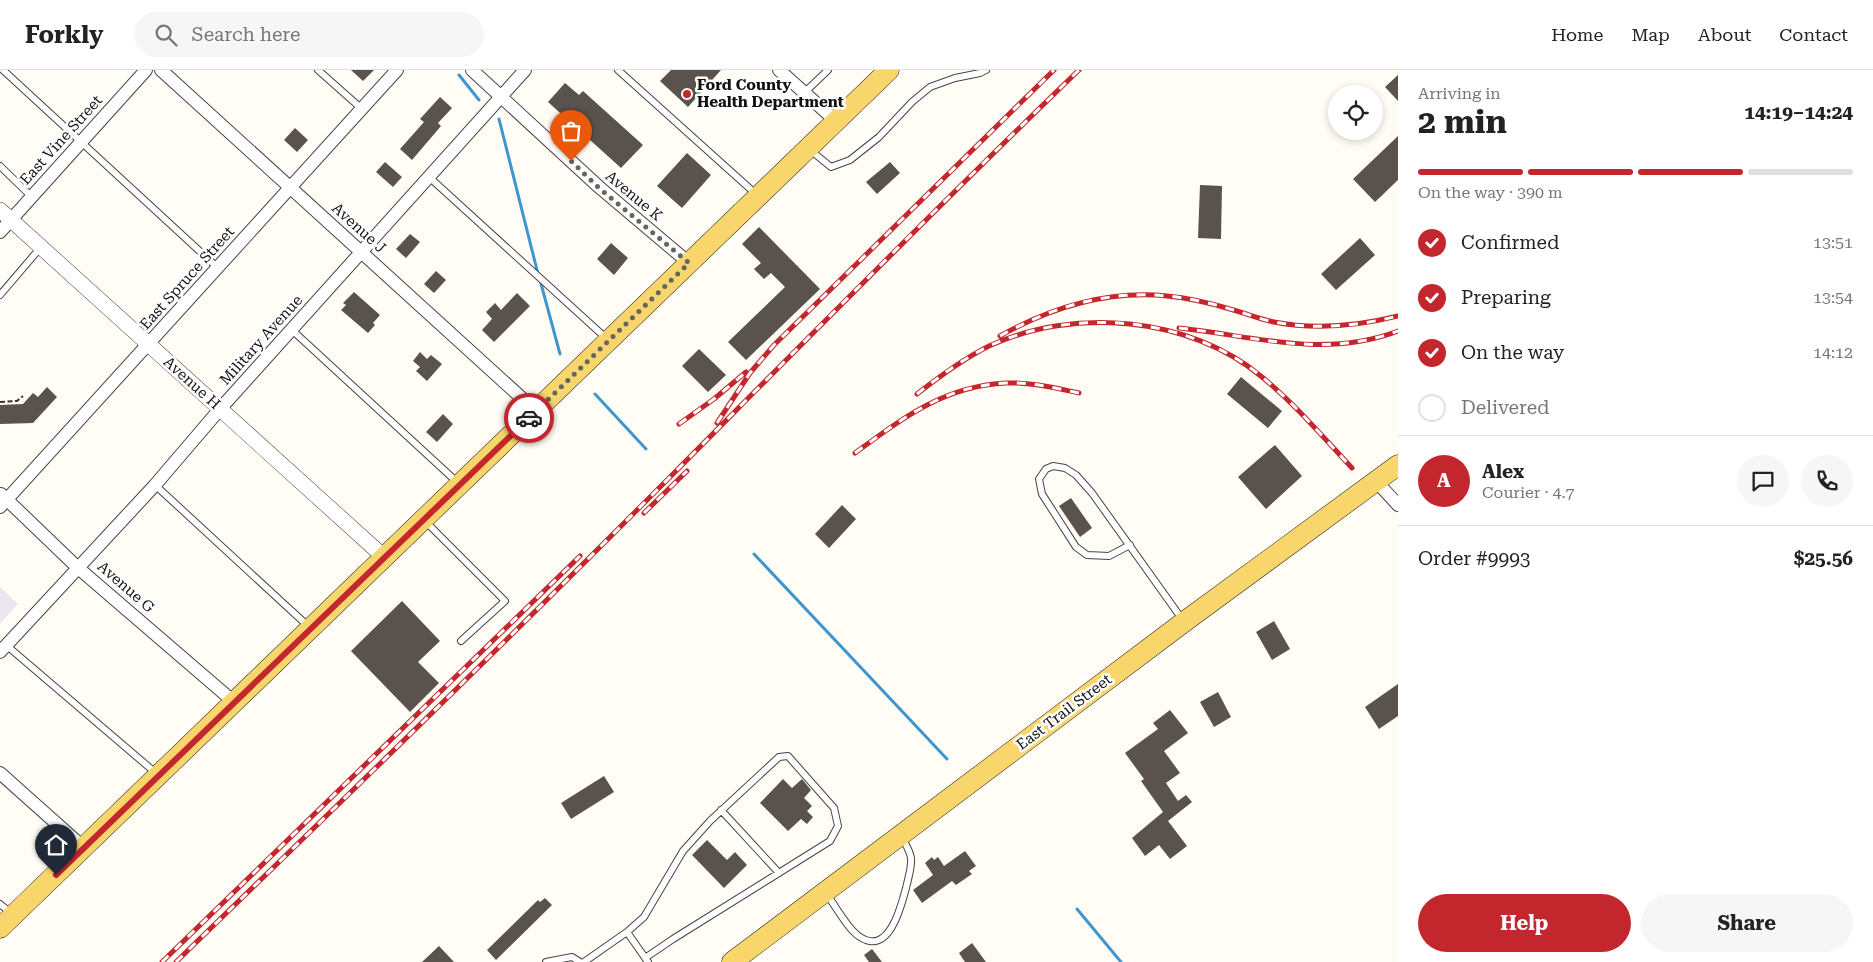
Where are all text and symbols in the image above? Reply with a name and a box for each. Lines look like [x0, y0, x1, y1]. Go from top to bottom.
search box [134, 12, 484, 57]
text: Forkly [25, 21, 104, 49]
icon: search [152, 21, 180, 49]
text: Search here [192, 23, 300, 46]
text: Home [1551, 24, 1603, 45]
text: Map [1631, 24, 1670, 45]
text: About [1698, 24, 1751, 45]
text: Contact [1779, 24, 1848, 45]
place label: Ford County Health Department [697, 76, 844, 111]
text: Arriving in [1418, 84, 1501, 103]
map controls [1328, 85, 1383, 140]
button: locate [1328, 85, 1383, 140]
marker: Ford County Health Department [681, 88, 693, 100]
street label: East Vine Street [16, 91, 106, 189]
text: 14:19–14:24 [1744, 101, 1853, 124]
text: 2 min [1418, 103, 1507, 141]
pin [550, 110, 592, 161]
icon: bag [557, 117, 585, 145]
street label: Avenue K [602, 167, 666, 225]
text: On the way · 390 m [1418, 183, 1563, 202]
street label: Avenue J [328, 199, 390, 257]
street label: East Spruce Street [136, 222, 238, 333]
icon: check [1418, 229, 1446, 257]
text: Confirmed [1461, 231, 1559, 254]
text: 13:51 [1813, 233, 1853, 252]
icon: check [1418, 284, 1446, 312]
text: Preparing [1461, 286, 1551, 309]
text: 13:54 [1813, 288, 1853, 307]
street label: Military Avenue [216, 291, 306, 389]
icon: check [1418, 339, 1446, 367]
text: On the way [1461, 341, 1564, 364]
text: 14:12 [1813, 343, 1853, 362]
street label: Avenue H [160, 353, 224, 413]
courier [504, 393, 554, 443]
text: Delivered [1461, 396, 1549, 419]
icon: car [515, 404, 543, 432]
button: chat [1737, 455, 1789, 507]
button: phone [1801, 455, 1853, 507]
text: Alex [1482, 460, 1524, 483]
text: A [1437, 469, 1451, 492]
text: Courier · 4.7 [1482, 483, 1575, 502]
text: Order #9993 [1418, 547, 1530, 570]
text: $25.56 [1794, 547, 1853, 570]
street label: Avenue G [94, 558, 158, 617]
street label: East Trail Street [1013, 670, 1115, 754]
pin [35, 824, 77, 875]
icon: home [42, 831, 70, 859]
button: Help [1418, 894, 1631, 952]
button: Share [1641, 894, 1853, 952]

